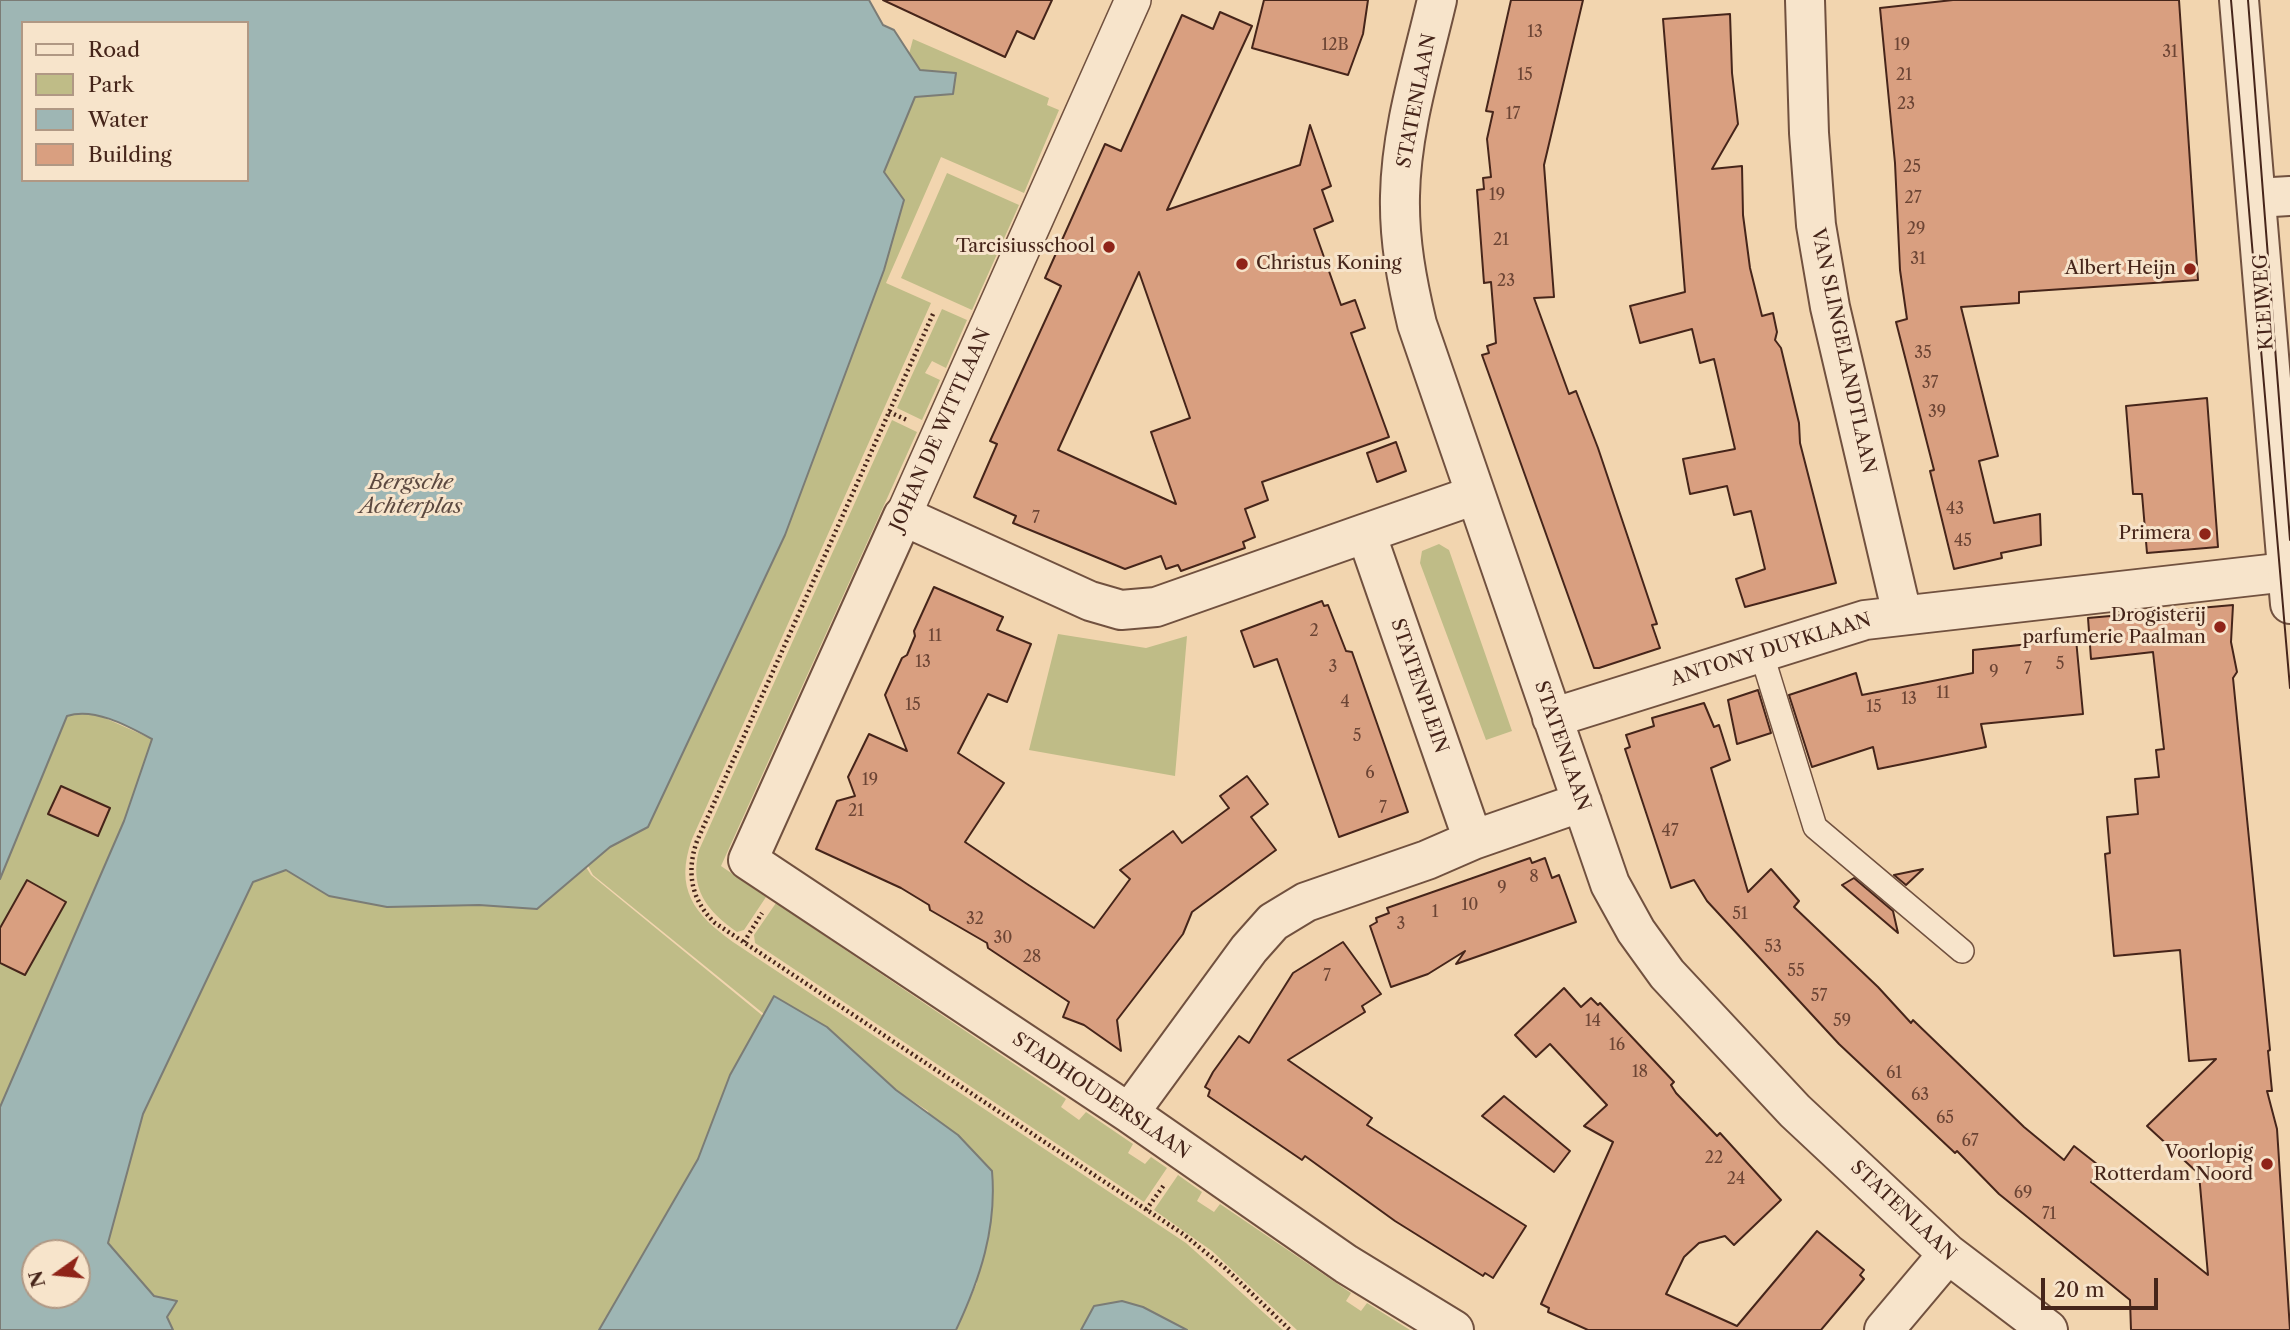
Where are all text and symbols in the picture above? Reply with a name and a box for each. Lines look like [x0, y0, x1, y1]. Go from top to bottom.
legend [21, 21, 248, 182]
house number: 13 [1527, 22, 1543, 42]
street label: STATENLAAN [1393, 32, 1441, 170]
house number: 12B [1321, 35, 1349, 55]
house number: 19 [1894, 35, 1910, 55]
text: Road [88, 37, 140, 62]
house number: 31 [2162, 42, 2178, 62]
house number: 15 [1517, 65, 1533, 85]
house number: 21 [1896, 65, 1912, 85]
text: Park [88, 72, 134, 97]
house number: 23 [1897, 94, 1915, 114]
house number: 17 [1506, 104, 1520, 124]
text: Water [88, 107, 148, 132]
text: Building [88, 142, 172, 167]
house number: 25 [1903, 157, 1921, 177]
house number: 19 [1489, 185, 1505, 205]
house number: 27 [1904, 188, 1922, 208]
house number: 29 [1907, 219, 1925, 239]
street label: VAN SLINGELANDTLAAN [1806, 226, 1880, 476]
house number: 21 [1493, 230, 1509, 250]
place label: Tarcisiusschool [956, 236, 1095, 258]
marker: Tarcisiusschool [1101, 239, 1117, 255]
house number: 31 [1910, 249, 1926, 269]
place label: Christus Koning [1256, 253, 1402, 275]
street label: KLEIWEG [2249, 253, 2279, 351]
marker: Christus Koning [1234, 256, 1250, 272]
place label: Albert Heijn [2065, 258, 2176, 280]
marker: Albert Heijn [2182, 261, 2198, 277]
house number: 23 [1497, 271, 1515, 291]
street label: JOHAN DE WITTLAAN [886, 325, 996, 535]
house number: 35 [1914, 343, 1932, 363]
house number: 37 [1922, 373, 1938, 393]
house number: 39 [1928, 402, 1946, 422]
water label: Bergsche Achterplas [359, 470, 463, 520]
house number: 43 [1946, 499, 1964, 519]
house number: 7 [1032, 508, 1040, 528]
place label: Primera [2118, 523, 2191, 545]
marker: Primera [2197, 526, 2213, 542]
house number: 45 [1954, 531, 1972, 551]
place label: Drogisterij parfumerie Paalman [2022, 605, 2206, 649]
street label: ANTONY DUYKLAAN [1668, 609, 1874, 691]
street label: STATENPLEIN [1385, 616, 1453, 756]
marker: Drogisterij parfumerie Paalman [2212, 619, 2228, 635]
house number: 2 [1309, 621, 1319, 641]
house number: 11 [928, 626, 942, 646]
house number: 13 [915, 652, 931, 672]
house number: 5 [2056, 654, 2064, 674]
house number: 3 [1329, 657, 1337, 677]
house number: 7 [2024, 659, 2032, 679]
house number: 9 [1989, 662, 1999, 682]
street label: STATENLAAN [1529, 678, 1595, 814]
house number: 11 [1936, 683, 1950, 703]
house number: 13 [1901, 689, 1917, 709]
house number: 4 [1340, 692, 1350, 712]
house number: 15 [905, 695, 921, 715]
house number: 15 [1866, 697, 1882, 717]
house number: 5 [1353, 726, 1361, 746]
house number: 6 [1365, 763, 1375, 783]
house number: 19 [862, 770, 878, 790]
house number: 7 [1379, 798, 1387, 818]
house number: 21 [848, 801, 864, 821]
house number: 47 [1661, 821, 1679, 841]
house number: 8 [1529, 867, 1539, 887]
house number: 9 [1497, 878, 1507, 898]
house number: 10 [1462, 895, 1478, 915]
house number: 1 [1432, 902, 1438, 922]
house number: 51 [1732, 904, 1748, 924]
house number: 32 [966, 909, 984, 929]
house number: 3 [1397, 914, 1405, 934]
house number: 30 [994, 928, 1012, 948]
house number: 53 [1764, 937, 1782, 957]
house number: 28 [1023, 947, 1041, 967]
house number: 55 [1787, 961, 1805, 981]
house number: 7 [1323, 966, 1331, 986]
house number: 57 [1811, 986, 1827, 1006]
house number: 14 [1585, 1011, 1601, 1031]
house number: 59 [1833, 1011, 1851, 1031]
street label: STADHOUDERSLAAN [1008, 1028, 1194, 1164]
house number: 16 [1609, 1035, 1625, 1055]
house number: 18 [1632, 1062, 1648, 1082]
house number: 61 [1886, 1063, 1902, 1083]
house number: 63 [1911, 1085, 1929, 1105]
house number: 65 [1936, 1108, 1954, 1128]
house number: 67 [1961, 1131, 1979, 1151]
place label: Voorlopig Rotterdam Noord [2094, 1142, 2253, 1186]
house number: 22 [1705, 1148, 1723, 1168]
street label: STATENLAAN [1845, 1156, 1961, 1266]
marker: Voorlopig Rotterdam Noord [2259, 1156, 2275, 1172]
house number: 24 [1727, 1169, 1745, 1189]
house number: 69 [2014, 1183, 2032, 1203]
house number: 71 [2042, 1204, 2056, 1224]
north arrow [21, 1239, 91, 1309]
scale bar [2045, 1264, 2162, 1308]
text: N [24, 1268, 50, 1290]
text: 20 m [2054, 1277, 2105, 1302]

